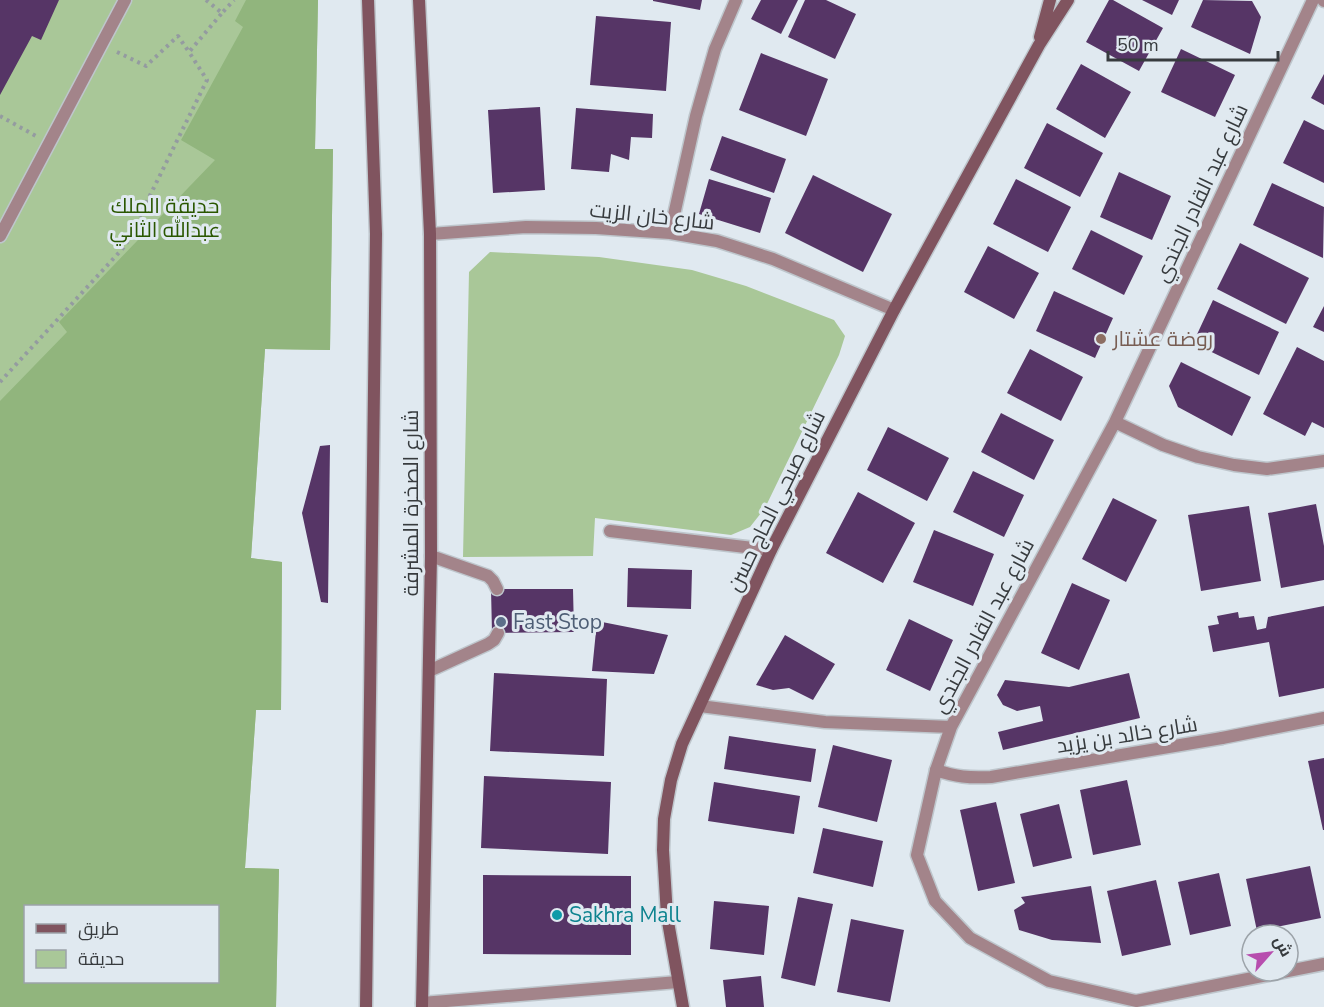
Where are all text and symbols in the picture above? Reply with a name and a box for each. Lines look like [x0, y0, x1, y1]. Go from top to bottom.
scale bar [1108, 24, 1278, 62]
text: 50 m [1117, 33, 1159, 57]
street label: شارع عبد القادر الجندي [1147, 99, 1256, 288]
park label: حديقة الملك عبدالله الثاني [110, 192, 221, 246]
street label: شارع خان الزيت [588, 196, 716, 236]
place label: روضة عشتار [1112, 325, 1213, 353]
marker: روضة عشتار [1094, 332, 1108, 346]
street label: شارع صبحي الحاج حسن [720, 406, 834, 597]
street label: شارع الصخرة المشرفة [397, 410, 425, 596]
street label: شارع عبد القادر الجندي [925, 534, 1043, 719]
place label: Fast Stop [513, 608, 602, 636]
marker: Fast Stop [494, 615, 508, 629]
street label: شارع خالد بن يزيد [1054, 710, 1200, 760]
place label: Sakhra Mall [569, 901, 682, 929]
legend [24, 905, 219, 983]
marker: Sakhra Mall [550, 908, 564, 922]
text: طريق [78, 917, 119, 941]
north arrow [1240, 923, 1300, 983]
text: ش [1268, 932, 1297, 961]
text: حديقة [78, 947, 124, 971]

